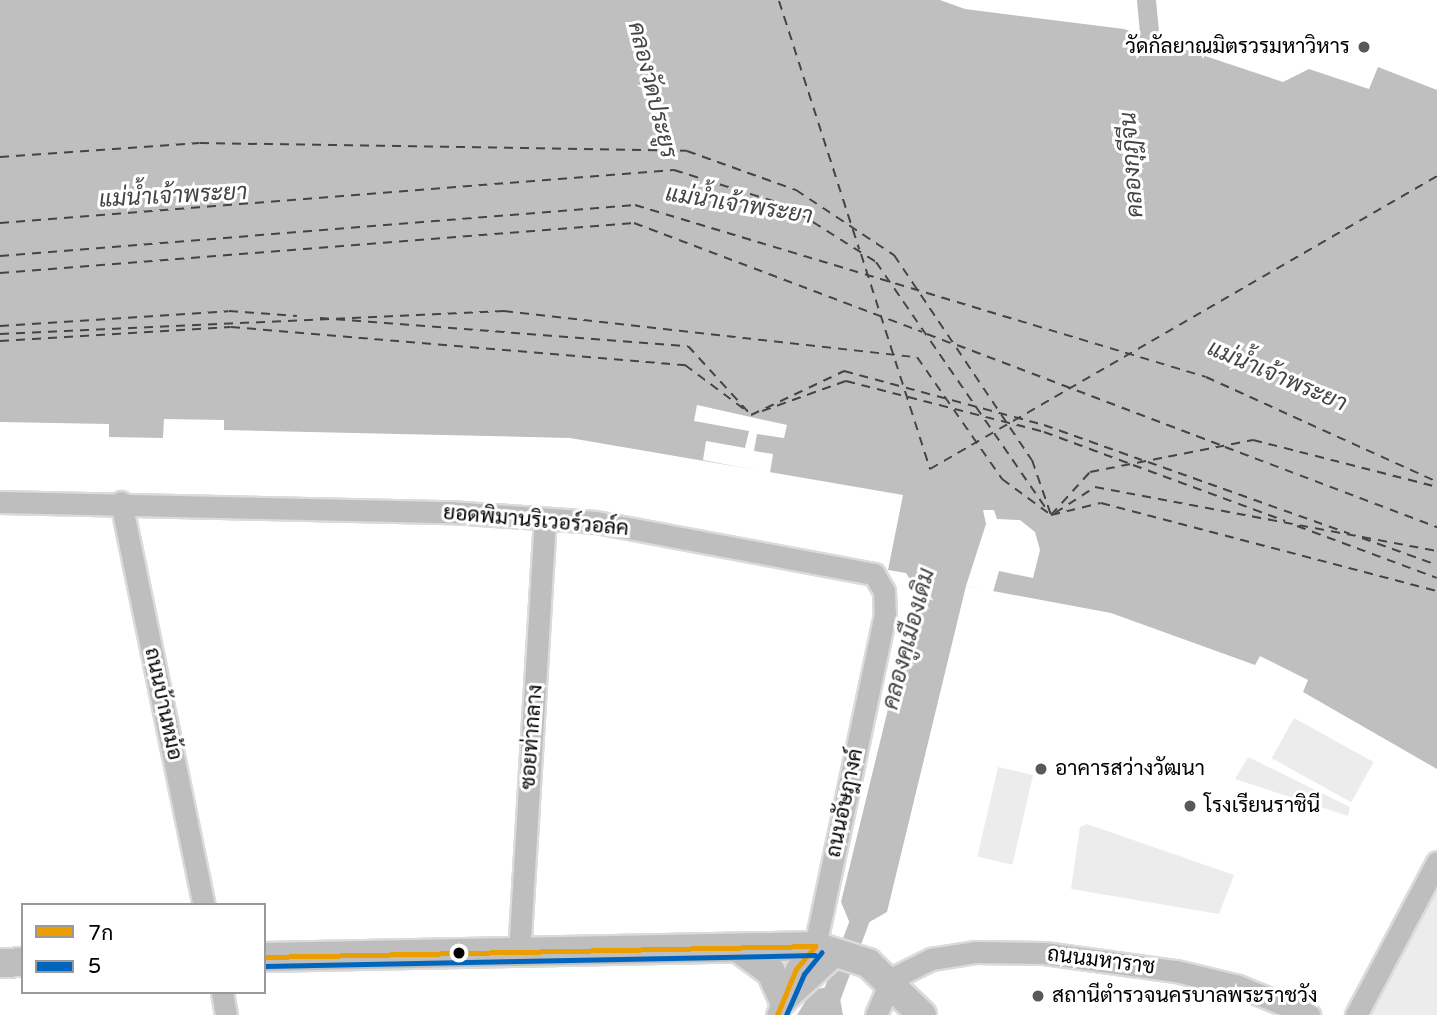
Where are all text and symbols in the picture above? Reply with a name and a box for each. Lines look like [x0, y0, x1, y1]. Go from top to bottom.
water label: คลองวัดประยูร [622, 19, 682, 161]
place label: วัดกัลยาณมิตรวรมหาวิหาร [1125, 34, 1350, 60]
marker: วัดกัลยาณมิตรวรมหาวิหาร [1356, 39, 1372, 55]
water label: คลองกุฎีจีน [1115, 111, 1149, 219]
water label: แม่น้ำเจ้าพระยา [98, 178, 248, 214]
water label: แม่น้ำเจ้าพระยา [663, 180, 815, 230]
water label: แม่น้ำเจ้าพระยา [1203, 334, 1351, 418]
street label: ยอดพิมานริเวอร์วอล์ค [442, 500, 630, 542]
water label: คลองคูเมืองเดิม [877, 565, 941, 713]
street label: ถนนบ้านหม้อ [139, 645, 187, 763]
street label: ซอยท่ากลาง [516, 684, 548, 790]
street label: ถนนอัษฎางค์ [821, 746, 869, 860]
place label: อาคารสว่างวัฒนา [1055, 756, 1205, 782]
marker: อาคารสว่างวัฒนา [1033, 761, 1049, 777]
place label: โรงเรียนราชินี [1204, 793, 1320, 819]
marker: โรงเรียนราชินี [1182, 798, 1198, 814]
legend [21, 903, 266, 994]
text: 7ก [88, 921, 113, 946]
street label: ถนนมหาราช [1046, 942, 1156, 980]
unlabelled marker [452, 946, 466, 960]
text: 5 [88, 954, 101, 979]
place label: สถานีตำรวจนครบาลพระราชวัง [1052, 983, 1317, 1009]
marker: สถานีตำรวจนครบาลพระราชวัง [1030, 988, 1046, 1004]

